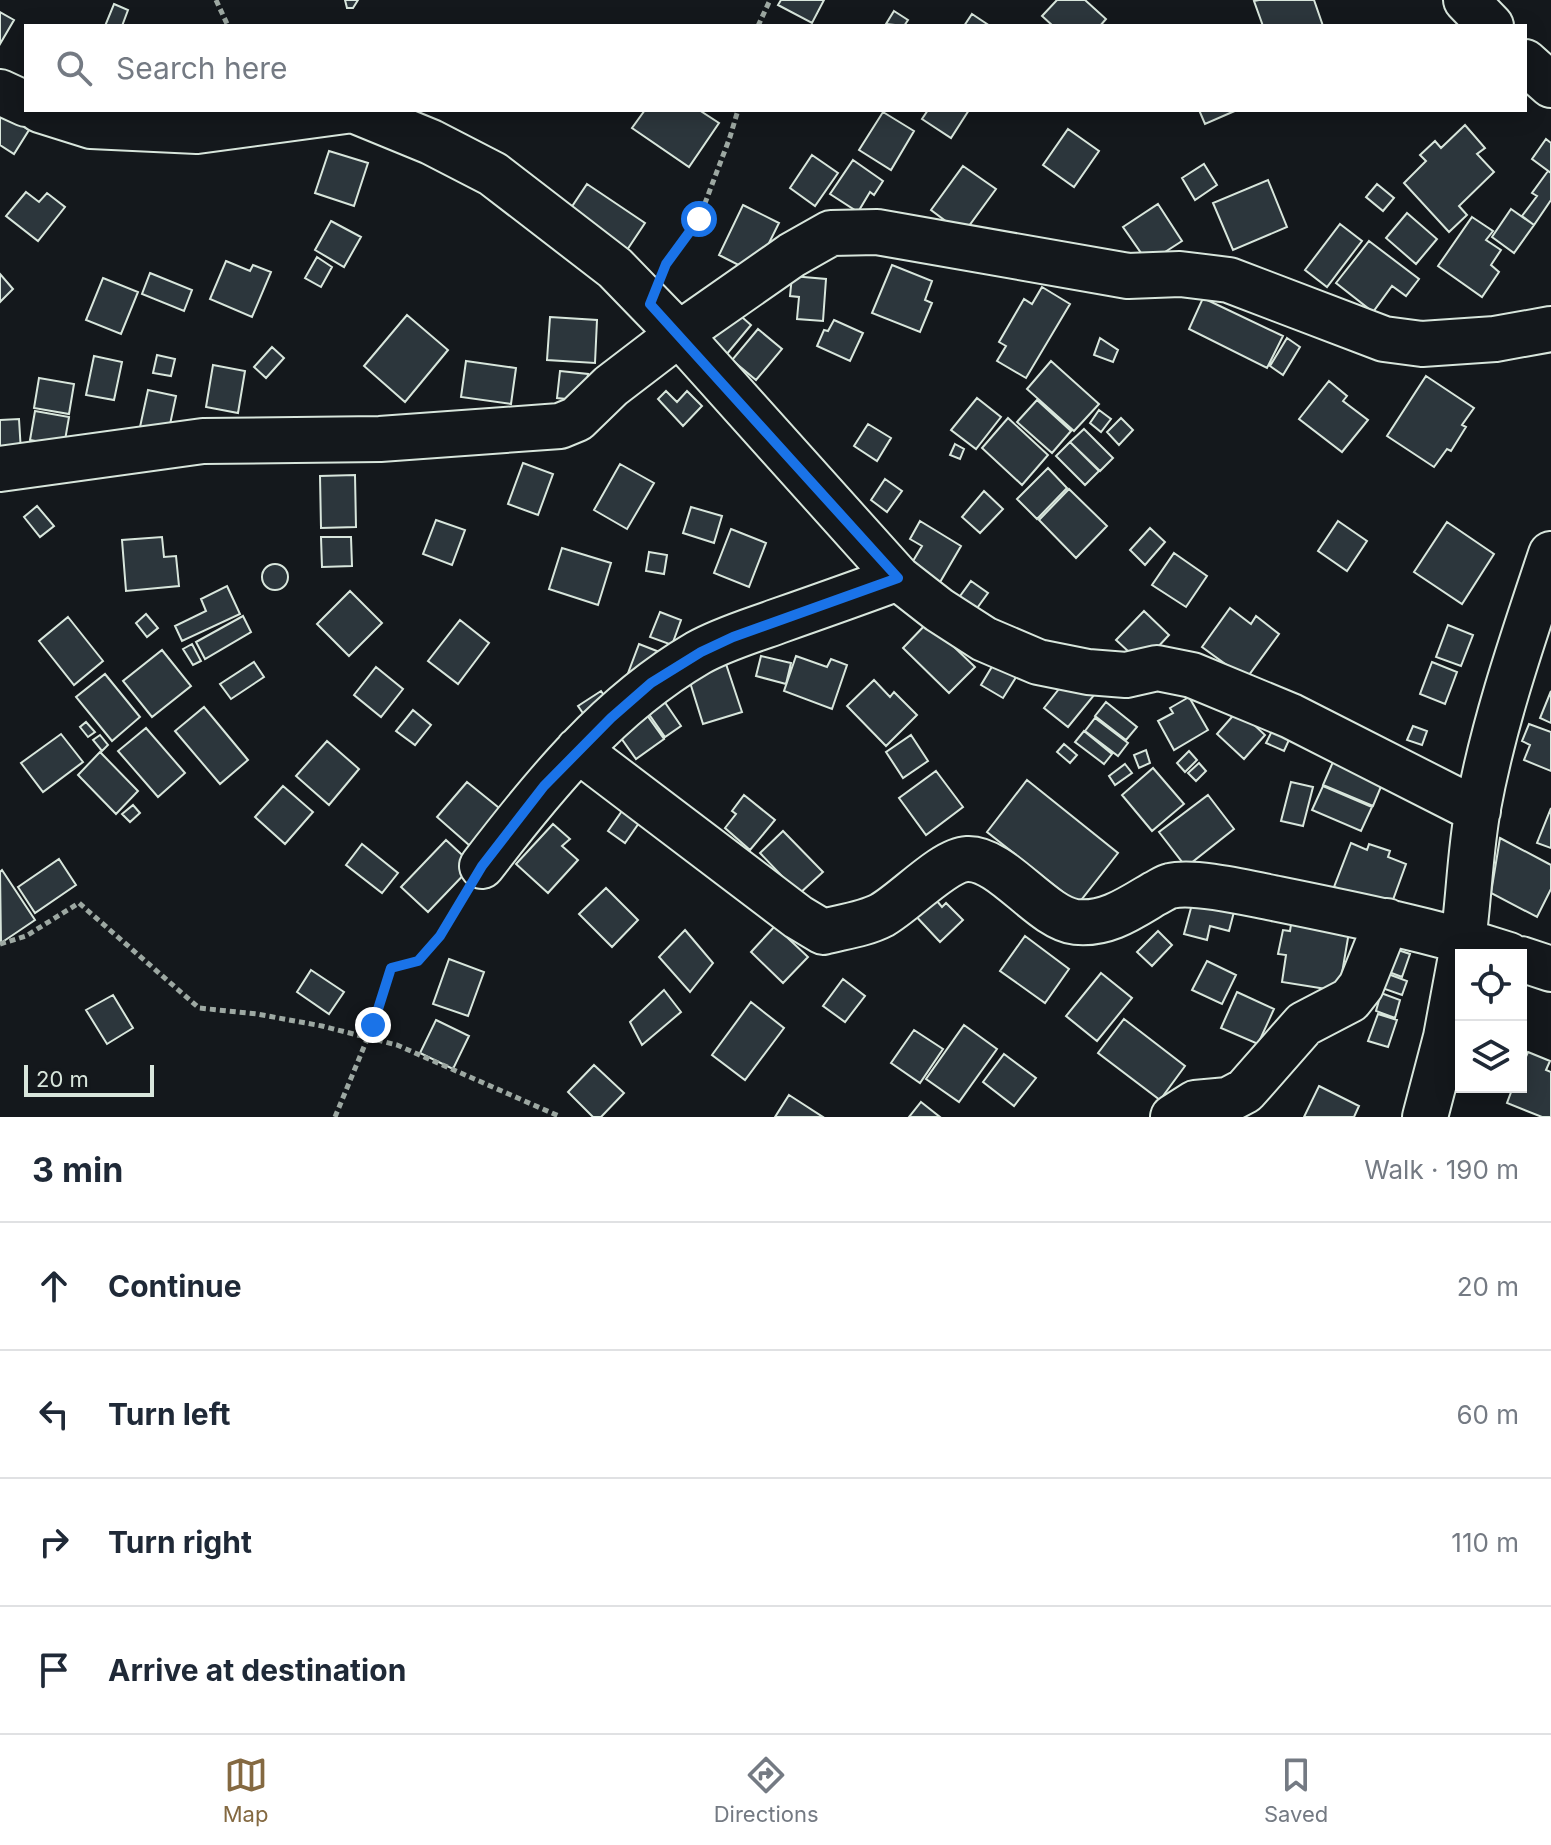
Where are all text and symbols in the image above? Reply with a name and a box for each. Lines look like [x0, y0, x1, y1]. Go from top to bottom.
search box [24, 24, 1527, 112]
icon: search [52, 46, 96, 90]
text: Search here [116, 50, 288, 86]
route start [681, 201, 717, 237]
map controls [1455, 949, 1527, 1093]
button: locate [1455, 949, 1527, 1021]
route end [355, 1007, 391, 1043]
button: layers [1455, 1021, 1527, 1093]
scale bar [24, 1061, 154, 1097]
text: 20 m [36, 1066, 89, 1092]
text: 3 min [32, 1149, 123, 1190]
text: Walk · 190 m [1364, 1154, 1519, 1185]
icon: ahead [32, 1264, 76, 1308]
text: Continue [108, 1268, 242, 1304]
text: 20 m [1457, 1271, 1519, 1302]
icon: left [32, 1392, 76, 1436]
text: Turn left [108, 1396, 230, 1432]
text: 60 m [1456, 1399, 1519, 1430]
icon: right [32, 1520, 76, 1564]
text: Turn right [108, 1524, 252, 1560]
text: 110 m [1451, 1527, 1519, 1558]
icon: arrive [32, 1648, 76, 1692]
text: Arrive at destination [108, 1652, 406, 1688]
tab: Map [223, 1753, 268, 1827]
tab: Directions [714, 1753, 819, 1827]
tab: Saved [1264, 1753, 1328, 1827]

